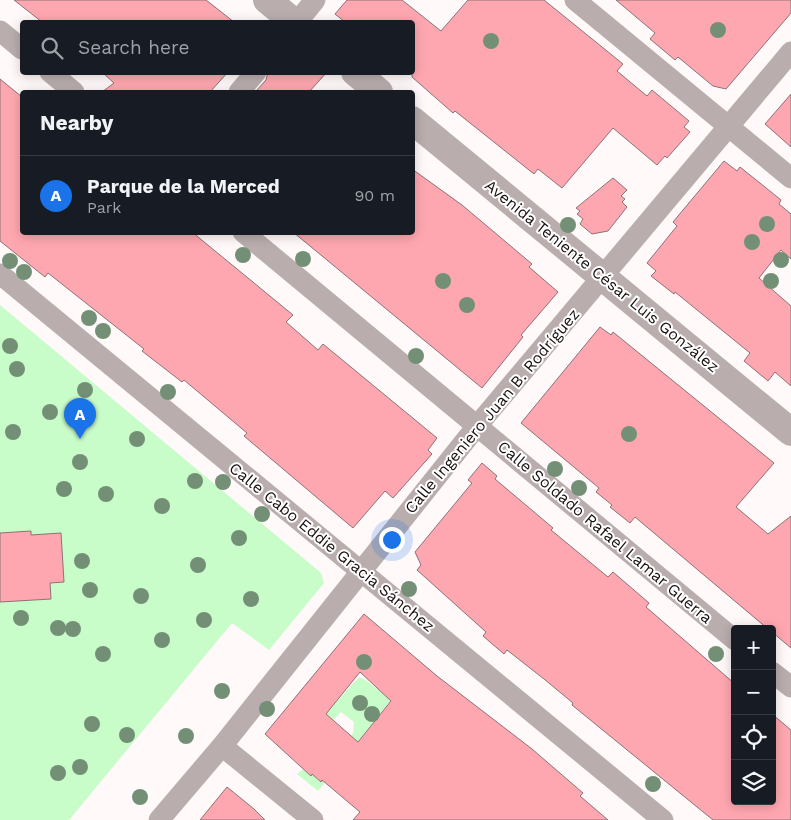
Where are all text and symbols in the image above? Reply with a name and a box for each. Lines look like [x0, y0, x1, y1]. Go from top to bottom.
search box [20, 20, 415, 75]
icon: search [38, 34, 66, 62]
text: Search here [78, 36, 189, 59]
text: Nearby [40, 110, 113, 135]
text: Parque de la Merced [87, 175, 280, 198]
street label: Avenida Teniente César Luis González [481, 176, 723, 376]
text: A [51, 186, 61, 205]
text: 90 m [354, 186, 395, 205]
text: Park [87, 198, 121, 217]
street label: Calle Ingeniero Juan B. Rodríguez [401, 305, 583, 517]
pin: A [64, 398, 96, 439]
street label: Calle Soldado Rafael Lamar Guerra [494, 437, 716, 627]
street label: Calle Cabo Eddie Gracia Sánchez [226, 458, 438, 636]
your location [379, 527, 405, 553]
map controls [731, 625, 776, 805]
button: + [731, 625, 776, 670]
button: − [731, 670, 776, 715]
button: locate [731, 715, 776, 760]
button: layers [731, 760, 776, 805]

